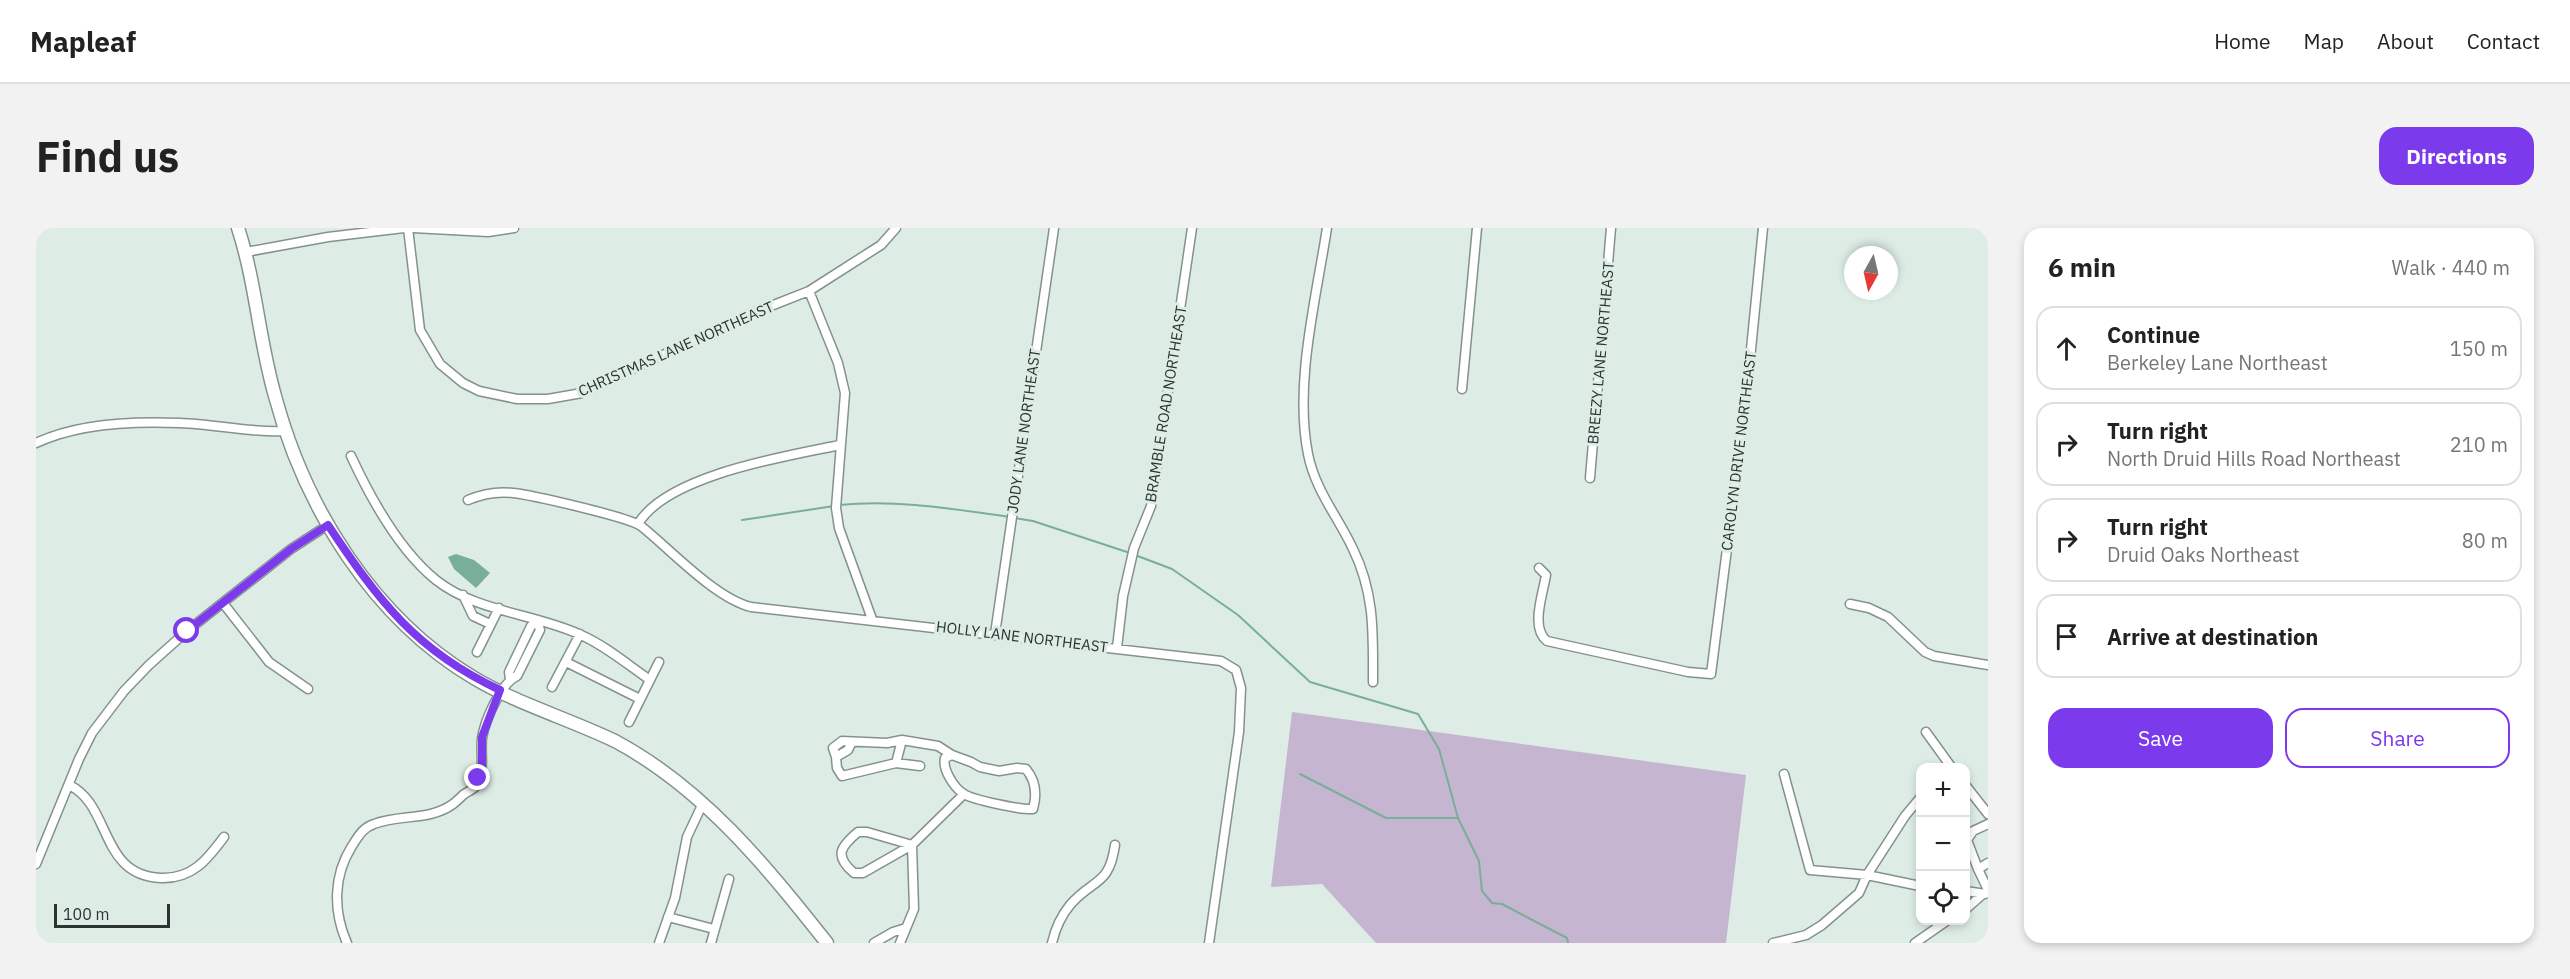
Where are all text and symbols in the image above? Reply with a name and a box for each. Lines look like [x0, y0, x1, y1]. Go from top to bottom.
text: Mapleaf [30, 23, 136, 60]
text: Home [2214, 27, 2271, 55]
text: Map [2304, 27, 2344, 55]
text: About [2377, 27, 2434, 55]
text: Contact [2467, 27, 2540, 55]
button: Directions [2379, 127, 2534, 185]
text: Find us [36, 129, 179, 184]
north arrow [1844, 246, 1898, 300]
text: 6 min [2048, 250, 2116, 284]
text: Walk · 440 m [2392, 254, 2510, 281]
street label: BREEZY LANE NORTHEAST [1583, 260, 1618, 445]
street label: CHRISTMAS LANE NORTHEAST [575, 297, 777, 400]
street label: BRAMBLE ROAD NORTHEAST [1141, 304, 1191, 504]
text: Continue [2107, 320, 2200, 349]
icon: ahead [2050, 332, 2083, 365]
text: 150 m [2450, 335, 2508, 362]
street label: JODY LANE NORTHEAST [1003, 347, 1045, 514]
text: Berkeley Lane Northeast [2107, 349, 2328, 376]
street label: CAROLYN DRIVE NORTHEAST [1717, 350, 1760, 552]
text: Turn right [2107, 416, 2208, 445]
icon: right [2050, 428, 2083, 461]
text: 210 m [2450, 431, 2508, 458]
text: North Druid Hills Road Northeast [2107, 445, 2401, 472]
text: Turn right [2107, 512, 2208, 541]
icon: right [2050, 524, 2083, 557]
text: 80 m [2462, 527, 2508, 554]
text: Druid Oaks Northeast [2107, 541, 2300, 568]
route start [173, 617, 199, 643]
street label: HOLLY LANE NORTHEAST [935, 617, 1109, 657]
icon: arrive [2050, 620, 2083, 653]
text: Arrive at destination [2107, 622, 2318, 651]
button: Save [2048, 708, 2273, 768]
button: Share [2285, 708, 2510, 768]
map controls [1916, 763, 1970, 925]
button: + [1916, 763, 1970, 817]
route end [464, 764, 490, 790]
button: − [1916, 817, 1970, 871]
button: locate [1916, 871, 1970, 925]
scale bar [54, 901, 170, 928]
text: 100 m [63, 904, 110, 924]

